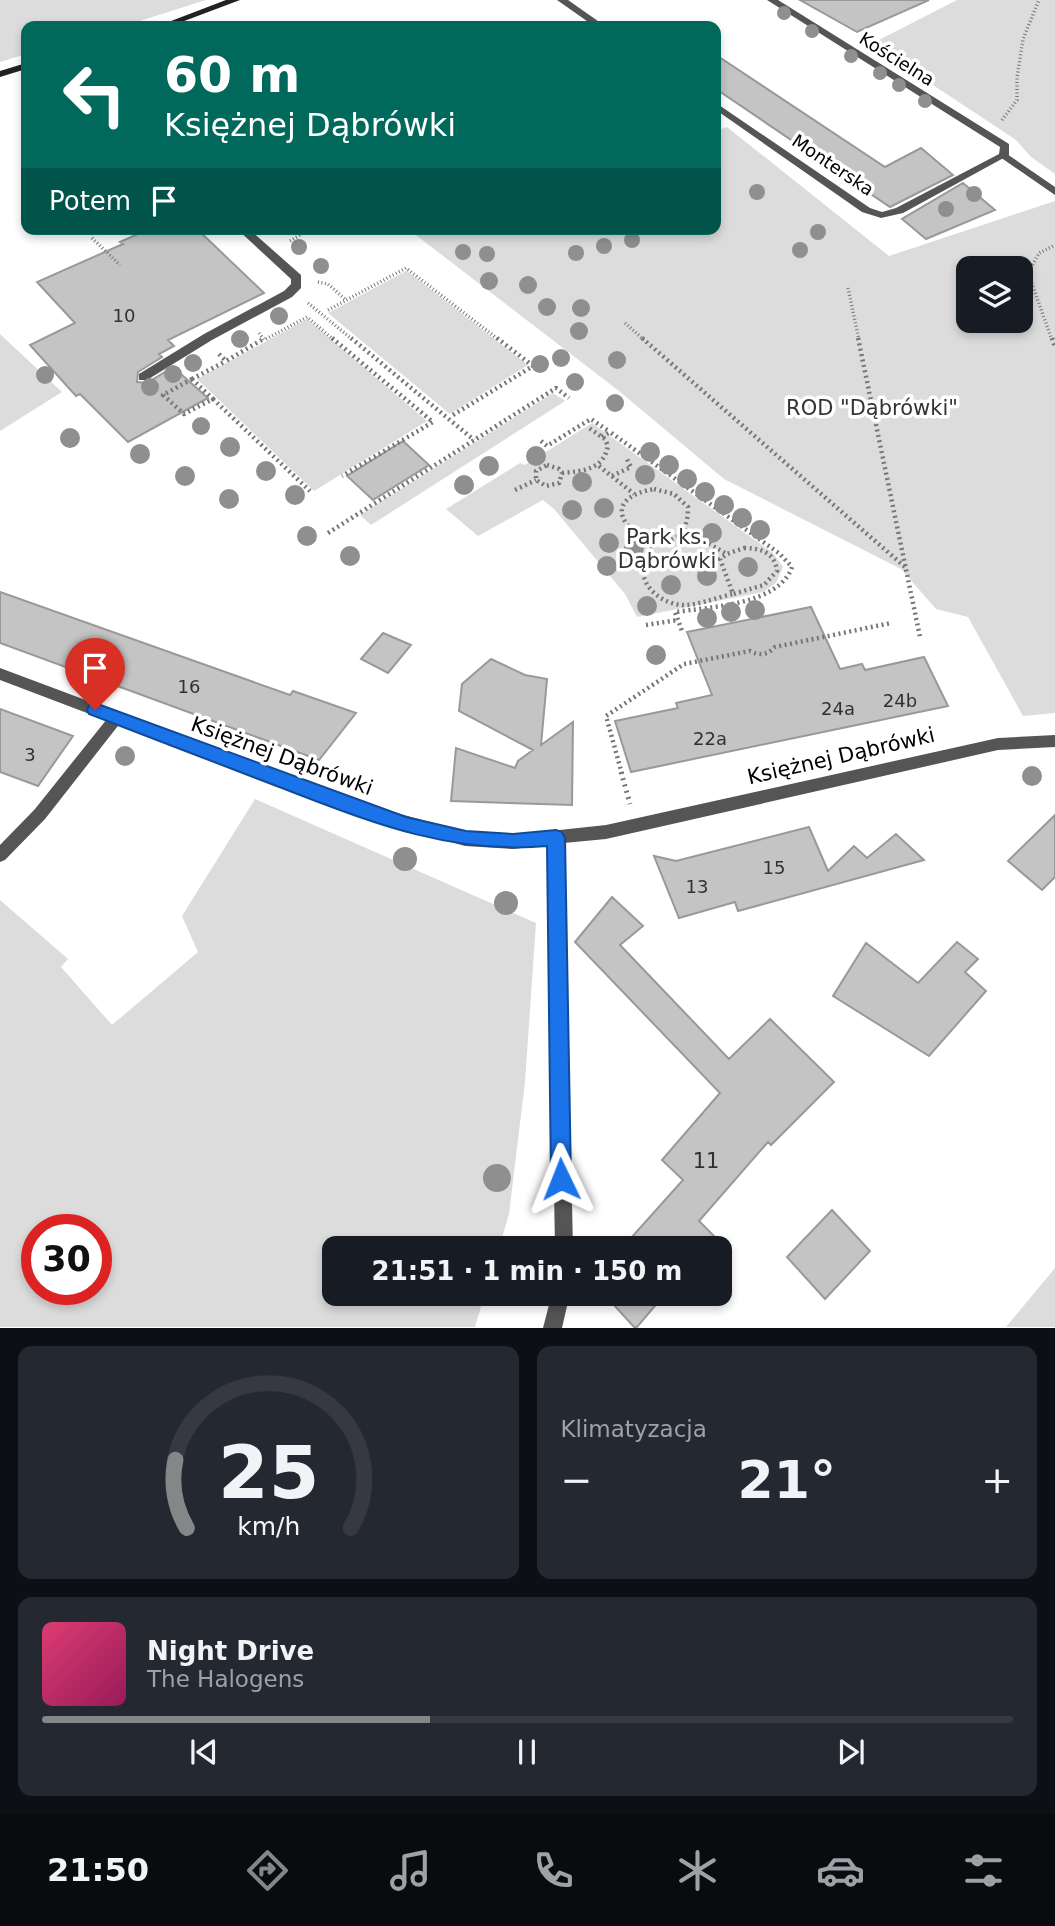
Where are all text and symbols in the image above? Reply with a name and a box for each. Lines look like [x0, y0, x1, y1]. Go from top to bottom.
street label: Kościelna [856, 28, 938, 90]
text: 60 m [164, 47, 300, 104]
icon: left [49, 49, 140, 140]
text: Księżnej Dąbrówki [164, 106, 456, 144]
street label: Monterska [788, 130, 878, 200]
icon: arrive [145, 182, 183, 220]
text: Potem [49, 186, 131, 216]
map controls [956, 256, 1033, 333]
button: layers [956, 256, 1033, 333]
house number: 10 [113, 305, 135, 326]
park label: ROD "Dąbrówki" [786, 396, 958, 420]
park label: Park ks. Dąbrówki [618, 525, 716, 573]
pin [65, 638, 125, 710]
icon: arrive [76, 649, 114, 687]
house number: 16 [178, 676, 200, 697]
house number: 24b [883, 690, 917, 711]
house number: 24a [821, 698, 855, 719]
street label: Księżnej Dąbrówki [188, 712, 376, 800]
street label: Księżnej Dąbrówki [745, 723, 937, 789]
house number: 22a [693, 728, 727, 749]
house number: 3 [24, 744, 36, 765]
house number: 15 [763, 857, 785, 878]
house number: 13 [686, 876, 708, 897]
position arrow [524, 1142, 598, 1216]
house number: 11 [693, 1149, 719, 1173]
speed limit sign: 30 [21, 1214, 112, 1305]
text: 21:51 · 1 min · 150 m [372, 1256, 682, 1286]
text: Klimatyzacja [561, 1416, 707, 1442]
text: 25 [218, 1431, 319, 1516]
text: 21° [738, 1450, 836, 1510]
text: − [561, 1458, 592, 1502]
text: + [981, 1458, 1013, 1502]
text: km/h [237, 1512, 300, 1541]
text: Night Drive [147, 1636, 314, 1666]
text: The Halogens [147, 1666, 304, 1692]
icon: previous [185, 1733, 223, 1771]
icon: pause [508, 1733, 546, 1771]
icon: next [832, 1733, 870, 1771]
icon: directions [243, 1846, 292, 1895]
icon: music [386, 1846, 435, 1895]
icon: phone [529, 1846, 578, 1895]
icon: climate [673, 1846, 722, 1895]
icon: car [816, 1846, 865, 1895]
icon: filters [959, 1846, 1008, 1895]
text: 21:50 [47, 1851, 149, 1889]

